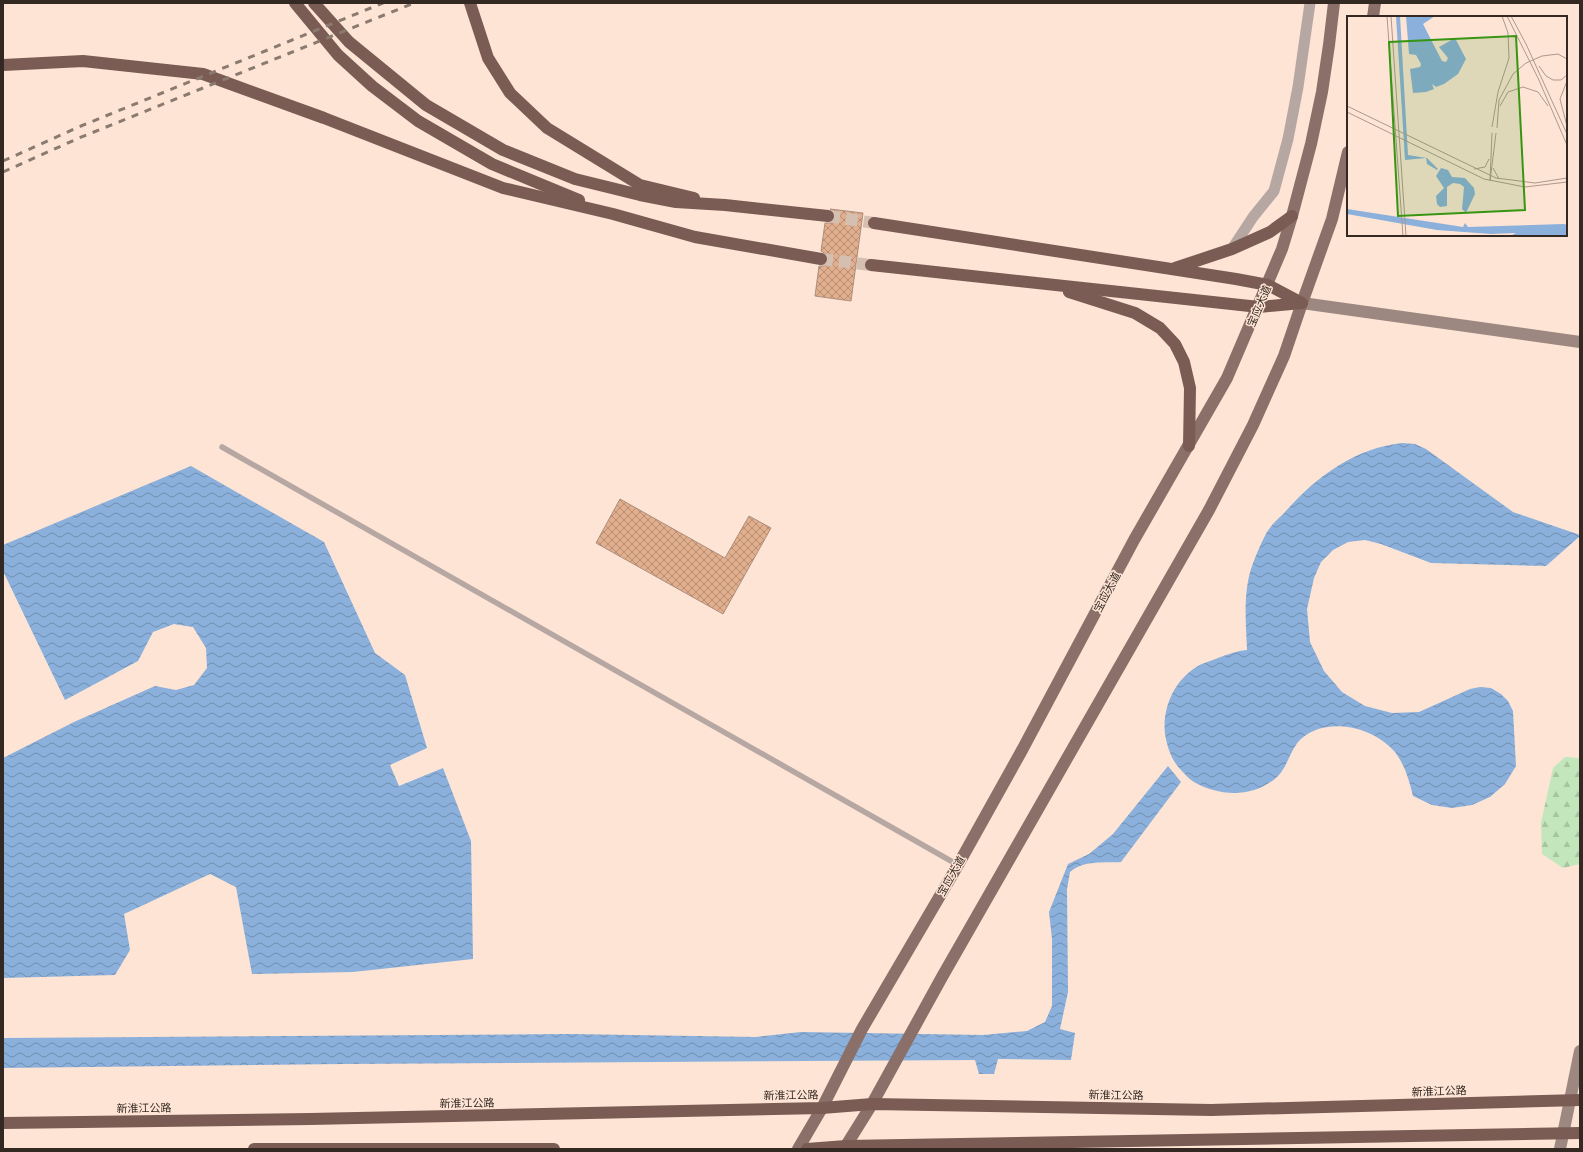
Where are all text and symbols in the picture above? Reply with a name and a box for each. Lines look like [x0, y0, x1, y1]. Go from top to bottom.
inset map [1347, 16, 1567, 236]
street label: 宝应大道 [1244, 283, 1275, 329]
street label: 宝应大道 [1090, 569, 1124, 615]
street label: 宝应大道 [934, 853, 969, 899]
street label: 新淮江公路 [1411, 1083, 1467, 1100]
street label: 新淮江公路 [763, 1088, 819, 1103]
street label: 新淮江公路 [1088, 1088, 1144, 1103]
street label: 新淮江公路 [439, 1096, 495, 1111]
street label: 新淮江公路 [116, 1101, 172, 1116]

